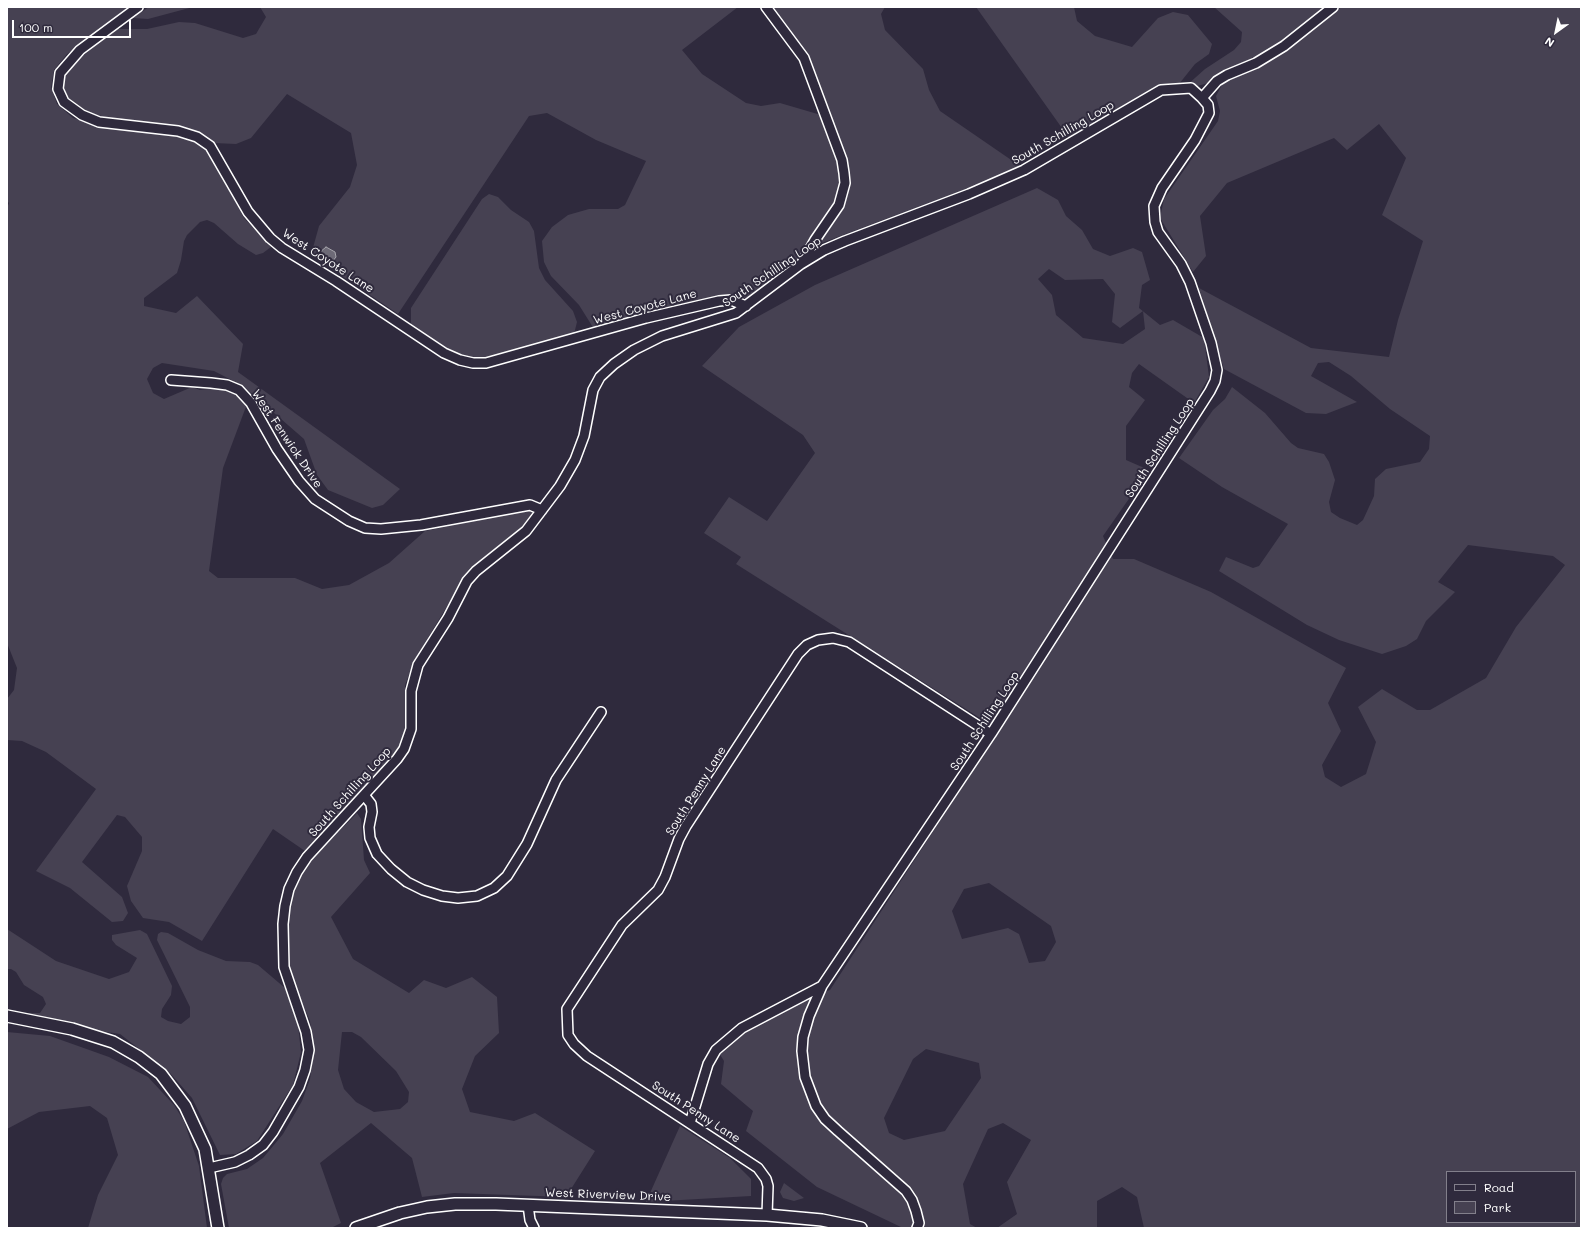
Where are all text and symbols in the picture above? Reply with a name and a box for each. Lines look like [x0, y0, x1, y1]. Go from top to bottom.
scale bar [14, 12, 133, 38]
north arrow [1536, 12, 1576, 52]
text: 100 m [19, 19, 53, 35]
text: N [1542, 34, 1557, 51]
street label: South Schilling Loop [1009, 98, 1117, 168]
street label: West Coyote Lane [279, 226, 377, 296]
street label: South Schilling Loop [720, 234, 824, 310]
street label: West Coyote Lane [592, 286, 698, 328]
street label: West Fenwick Drive [249, 387, 325, 491]
street label: South Schilling Loop [1122, 396, 1198, 500]
street label: South Schilling Loop [947, 669, 1023, 773]
street label: South Schilling Loop [306, 744, 394, 840]
street label: South Penny Lane [663, 744, 729, 838]
street label: South Penny Lane [649, 1078, 743, 1146]
legend [1446, 1171, 1576, 1223]
text: Road [1484, 1179, 1514, 1195]
street label: West Riverview Drive [545, 1186, 671, 1204]
text: Park [1484, 1199, 1511, 1215]

